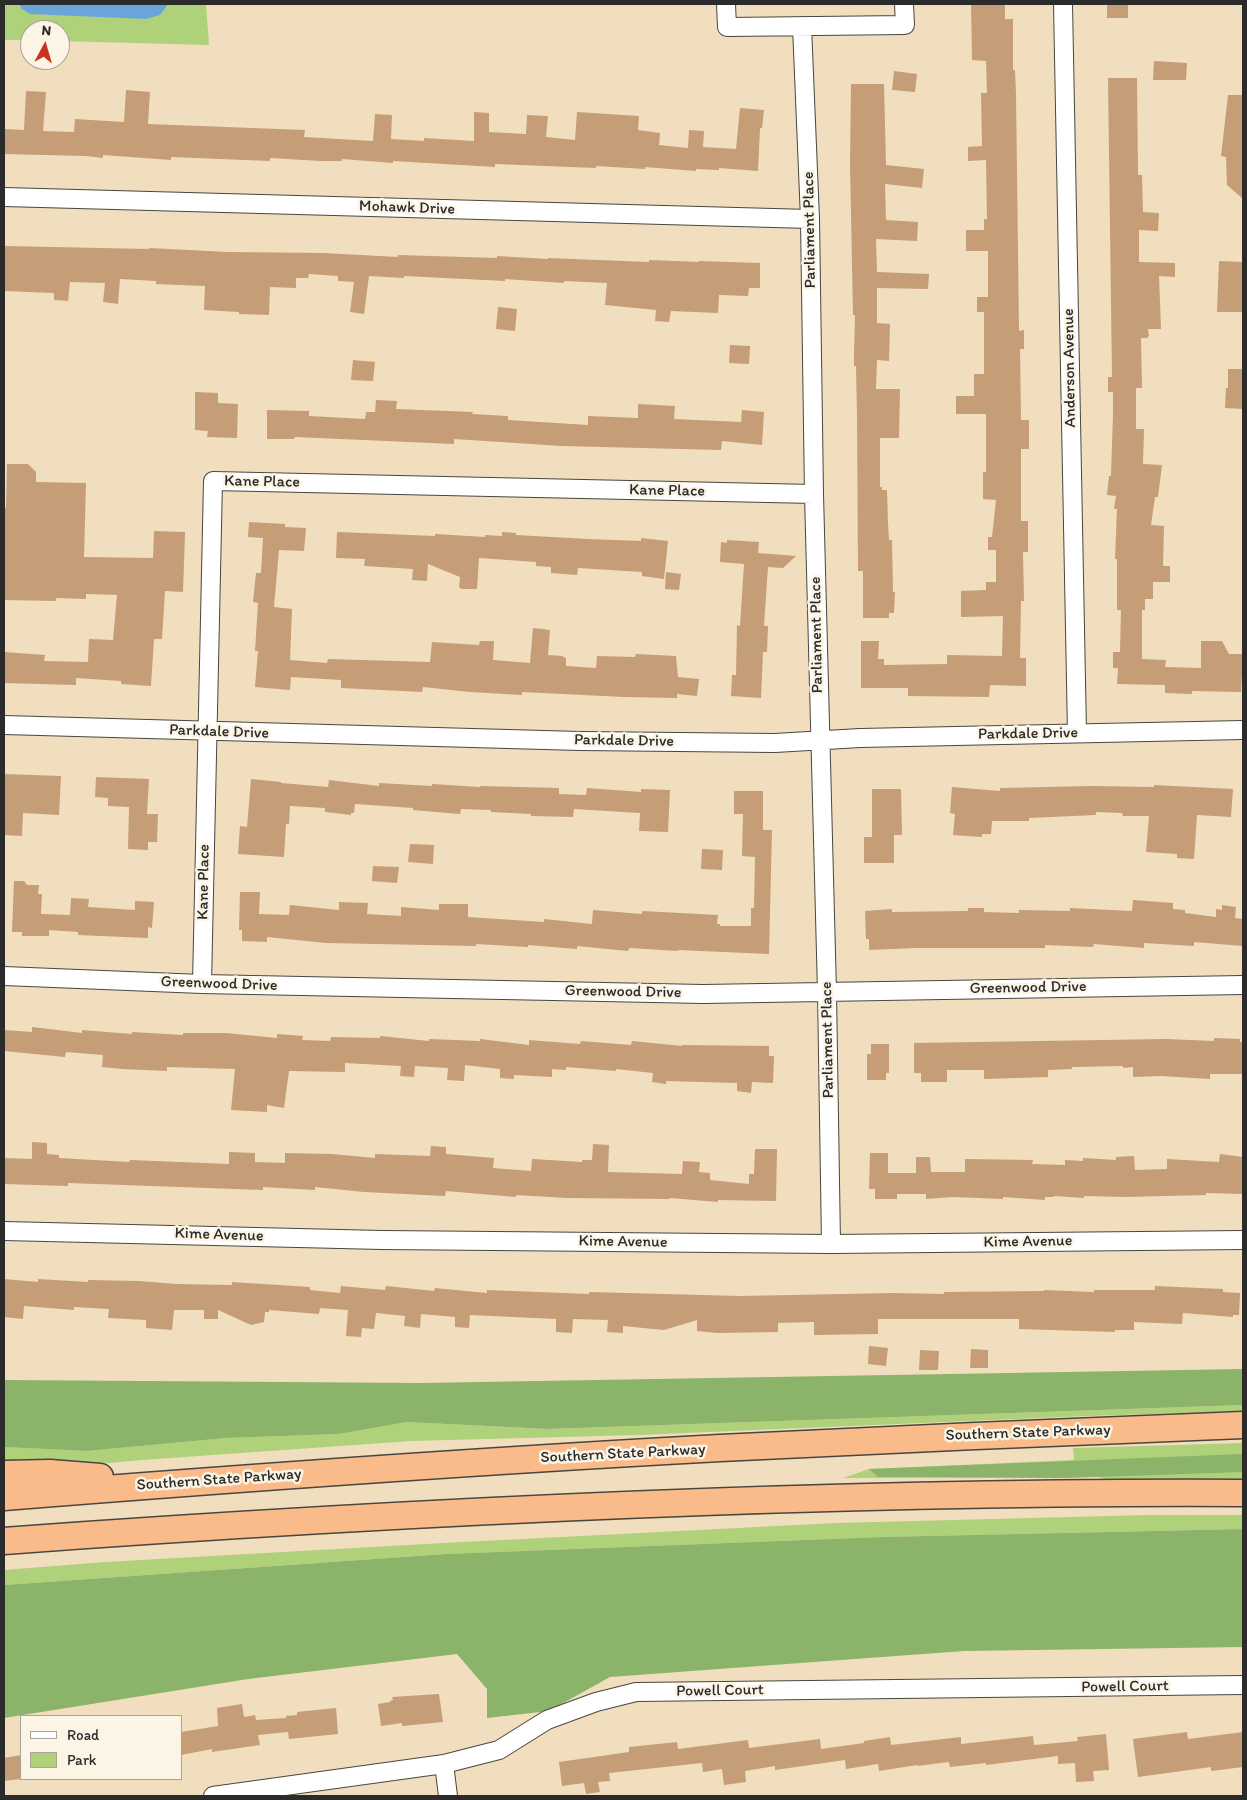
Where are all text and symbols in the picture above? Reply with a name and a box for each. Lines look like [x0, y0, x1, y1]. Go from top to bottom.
north arrow [20, 20, 70, 70]
text: N [41, 22, 52, 40]
street label: Parliament Place [799, 171, 821, 289]
street label: Mohawk Drive [359, 197, 455, 219]
street label: Anderson Avenue [1059, 308, 1081, 428]
street label: Kane Place [224, 472, 300, 492]
street label: Kane Place [629, 481, 705, 501]
street label: Parliament Place [806, 576, 828, 694]
street label: Parkdale Drive [169, 721, 269, 743]
street label: Parkdale Drive [978, 724, 1078, 744]
street label: Parkdale Drive [574, 731, 674, 751]
street label: Kane Place [194, 844, 214, 920]
street label: Greenwood Drive [160, 972, 278, 996]
street label: Greenwood Drive [969, 977, 1087, 999]
street label: Greenwood Drive [564, 981, 682, 1003]
street label: Parliament Place [817, 981, 839, 1099]
street label: Kime Avenue [174, 1224, 264, 1246]
street label: Kime Avenue [578, 1232, 668, 1252]
street label: Kime Avenue [983, 1232, 1073, 1252]
street label: Southern State Parkway [945, 1421, 1111, 1445]
street label: Southern State Parkway [540, 1440, 706, 1468]
street label: Southern State Parkway [136, 1465, 302, 1495]
street label: Powell Court [1081, 1677, 1169, 1697]
street label: Powell Court [676, 1681, 764, 1701]
legend [20, 1715, 182, 1780]
text: Road [67, 1726, 99, 1744]
text: Park [67, 1751, 97, 1769]

